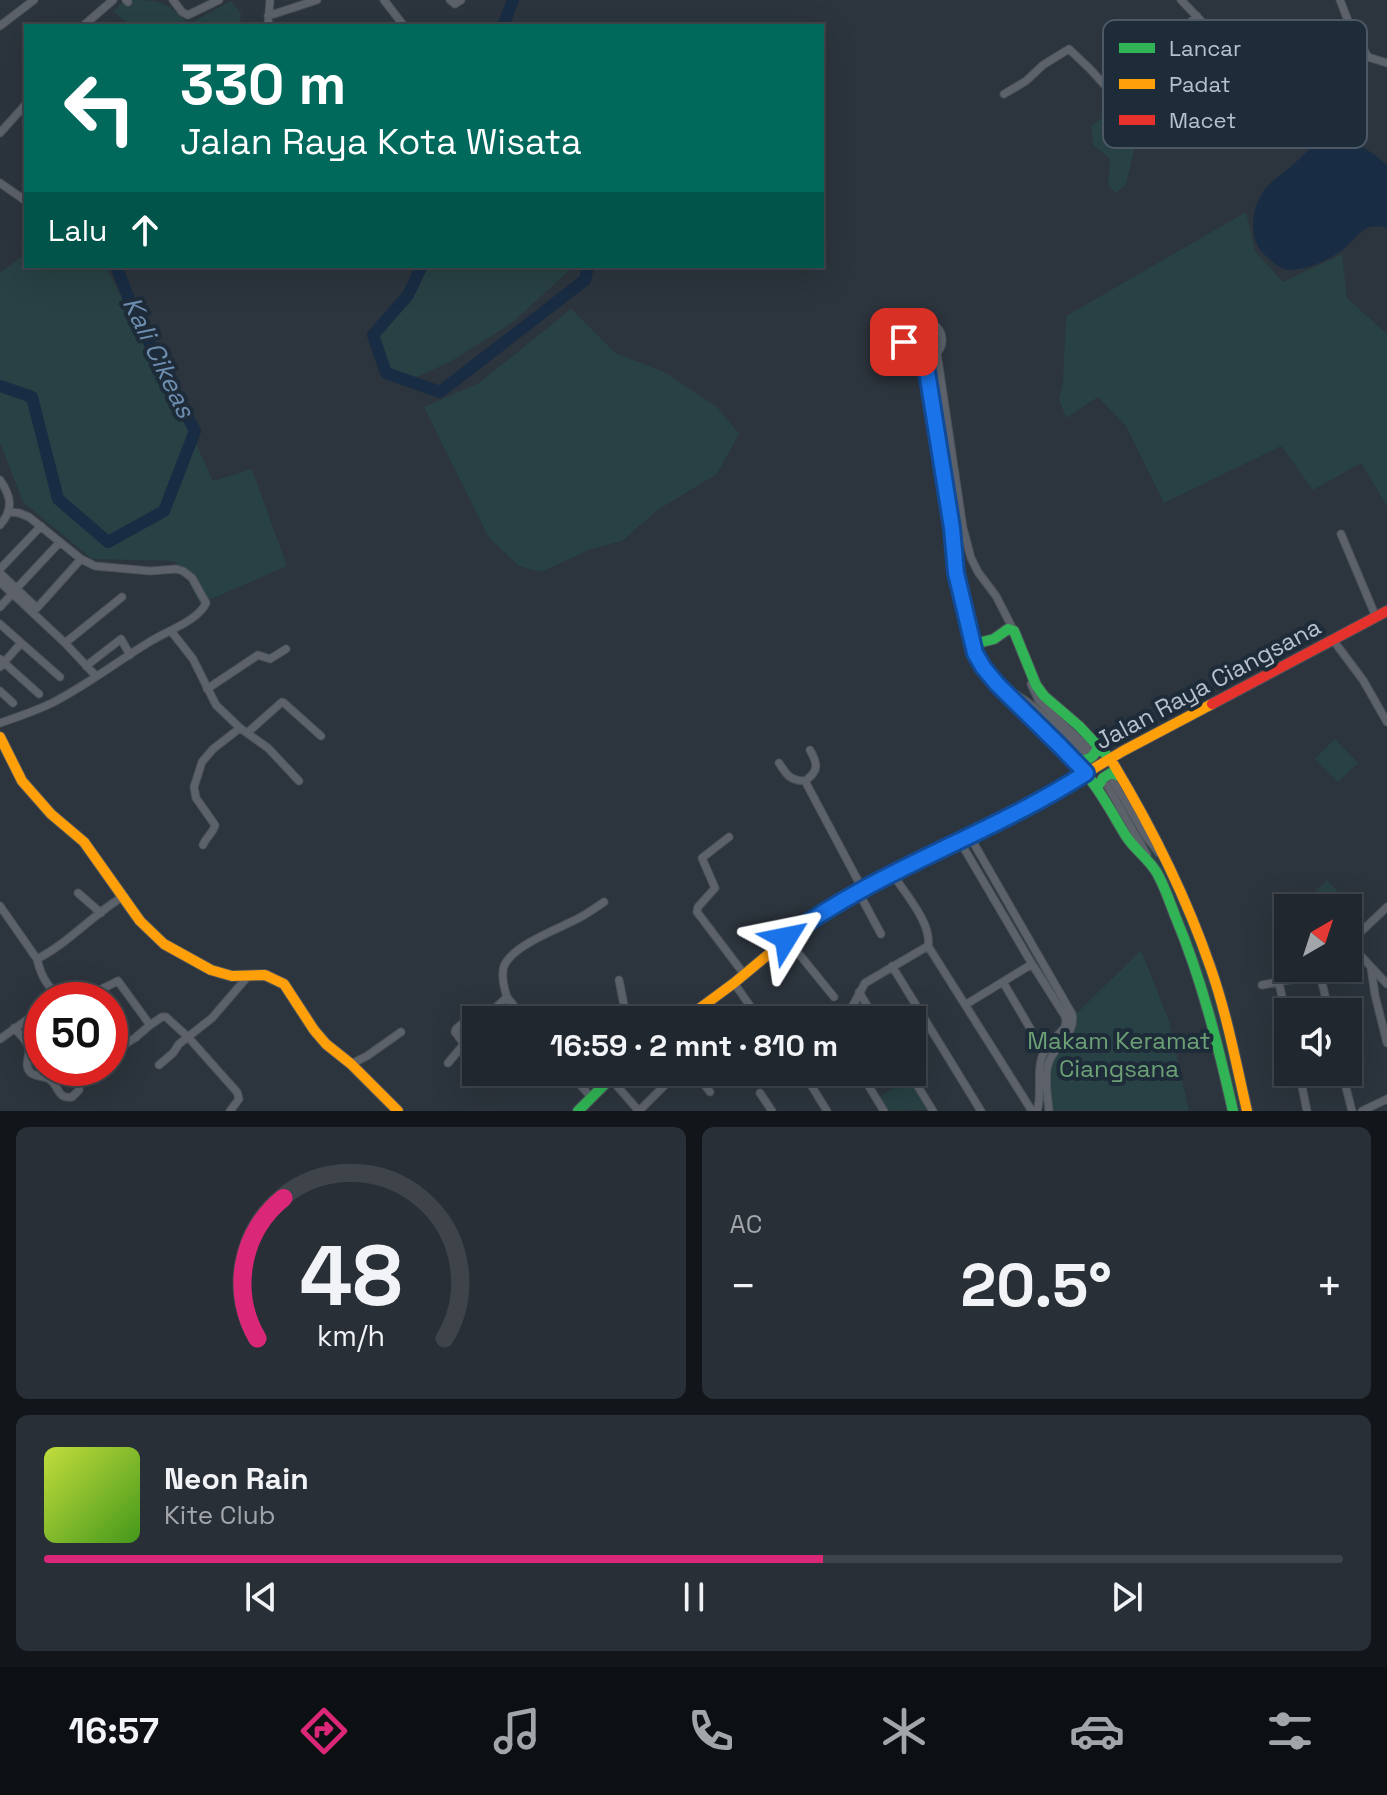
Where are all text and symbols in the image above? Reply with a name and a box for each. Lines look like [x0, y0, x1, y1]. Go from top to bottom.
legend [1103, 20, 1367, 148]
text: Lancar [1169, 34, 1241, 62]
text: 330 m [180, 49, 346, 120]
icon: left [48, 56, 152, 160]
text: Padat [1169, 70, 1231, 98]
text: Macet [1169, 106, 1236, 134]
text: Jalan Raya Kota Wisata [180, 119, 582, 165]
icon: ahead [123, 208, 167, 252]
text: Lalu [48, 211, 107, 250]
water label: Kali Cikeas [115, 291, 203, 424]
pin [870, 308, 938, 376]
icon: arrive [882, 320, 926, 364]
street label: Jalan Raya Ciangsana [1090, 611, 1326, 756]
north arrow [1274, 894, 1362, 982]
map controls [1274, 894, 1362, 1086]
position arrow [744, 896, 828, 980]
speed limit sign: 50 [24, 982, 128, 1086]
button: sound [1274, 998, 1362, 1086]
park label: Makam Keramat Ciangsana [1027, 1025, 1211, 1084]
text: 16:59 · 2 mnt · 810 m [550, 1026, 838, 1065]
text: AC [730, 1207, 762, 1241]
text: 48 [299, 1223, 402, 1329]
text: 20.5° [961, 1247, 1112, 1324]
text: − [730, 1258, 757, 1314]
text: + [1316, 1258, 1343, 1314]
text: km/h [317, 1318, 385, 1354]
text: Neon Rain [164, 1459, 309, 1498]
text: Kite Club [164, 1498, 276, 1532]
icon: previous [239, 1575, 283, 1619]
icon: pause [672, 1575, 716, 1619]
icon: next [1105, 1575, 1149, 1619]
icon: directions [296, 1703, 352, 1759]
icon: music [489, 1703, 545, 1759]
icon: phone [683, 1703, 739, 1759]
icon: climate [876, 1703, 932, 1759]
icon: car [1069, 1703, 1125, 1759]
icon: filters [1262, 1703, 1318, 1759]
text: 16:57 [69, 1708, 159, 1754]

